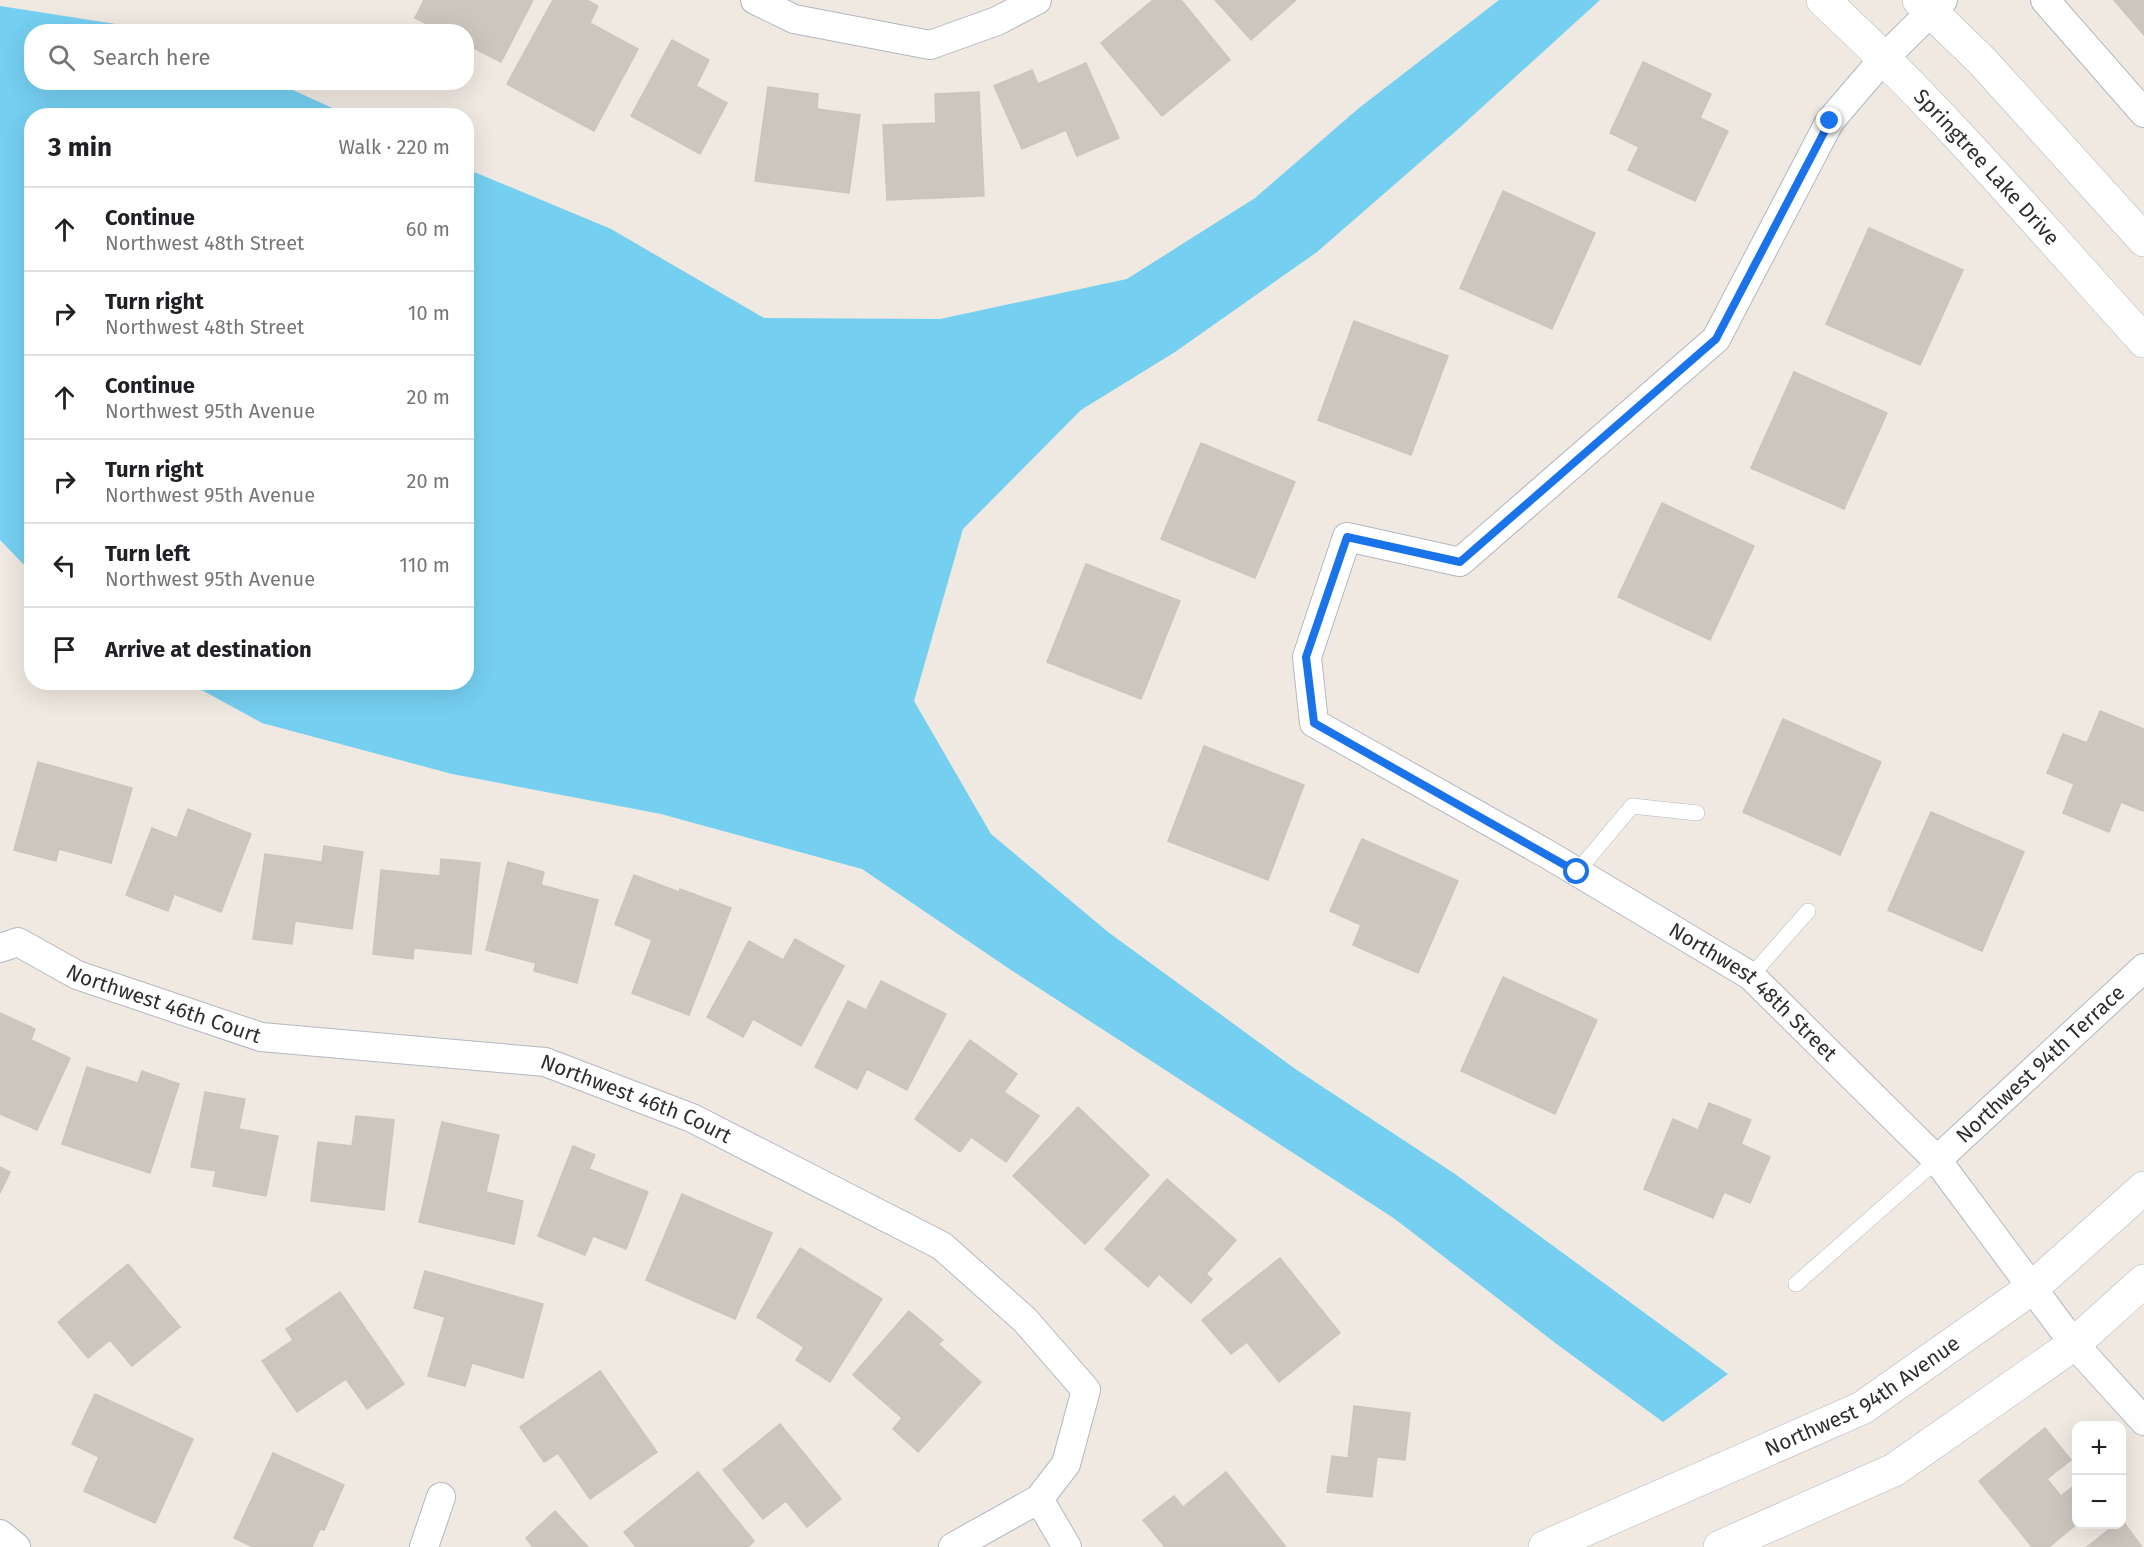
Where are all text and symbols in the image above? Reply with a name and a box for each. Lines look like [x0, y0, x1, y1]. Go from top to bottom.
search box [24, 24, 474, 90]
icon: search [45, 41, 78, 74]
text: Search here [93, 44, 211, 71]
street label: Springtree Lake Drive [1908, 84, 2065, 251]
route end [1816, 107, 1842, 133]
text: 3 min [48, 132, 112, 163]
text: Walk · 220 m [339, 135, 450, 159]
text: Continue [105, 204, 195, 231]
icon: ahead [48, 213, 81, 246]
text: 60 m [406, 217, 450, 241]
text: Northwest 48th Street [105, 231, 304, 255]
text: Turn right [105, 288, 204, 315]
icon: right [48, 297, 81, 330]
text: 10 m [408, 301, 450, 325]
text: Northwest 48th Street [105, 315, 304, 339]
text: Continue [105, 372, 195, 399]
icon: ahead [48, 381, 81, 414]
text: 20 m [407, 385, 450, 409]
text: Northwest 95th Avenue [105, 399, 315, 423]
text: Turn right [105, 456, 204, 483]
icon: right [48, 465, 81, 498]
text: 20 m [407, 469, 450, 493]
text: Northwest 95th Avenue [105, 483, 315, 507]
text: Turn left [105, 540, 190, 567]
icon: left [48, 549, 81, 582]
text: 110 m [399, 553, 450, 577]
text: Northwest 95th Avenue [105, 567, 315, 591]
icon: arrive [48, 633, 81, 666]
text: Arrive at destination [105, 636, 312, 663]
route start [1563, 858, 1589, 884]
street label: Northwest 48th Street [1664, 917, 1843, 1067]
street label: Northwest 46th Court [62, 959, 265, 1049]
street label: Northwest 94th Terrace [1951, 980, 2130, 1149]
street label: Northwest 46th Court [537, 1049, 736, 1149]
street label: Northwest 94th Avenue [1761, 1330, 1965, 1462]
map controls [2072, 1421, 2126, 1529]
button: + [2072, 1421, 2126, 1475]
button: − [2072, 1475, 2126, 1529]

